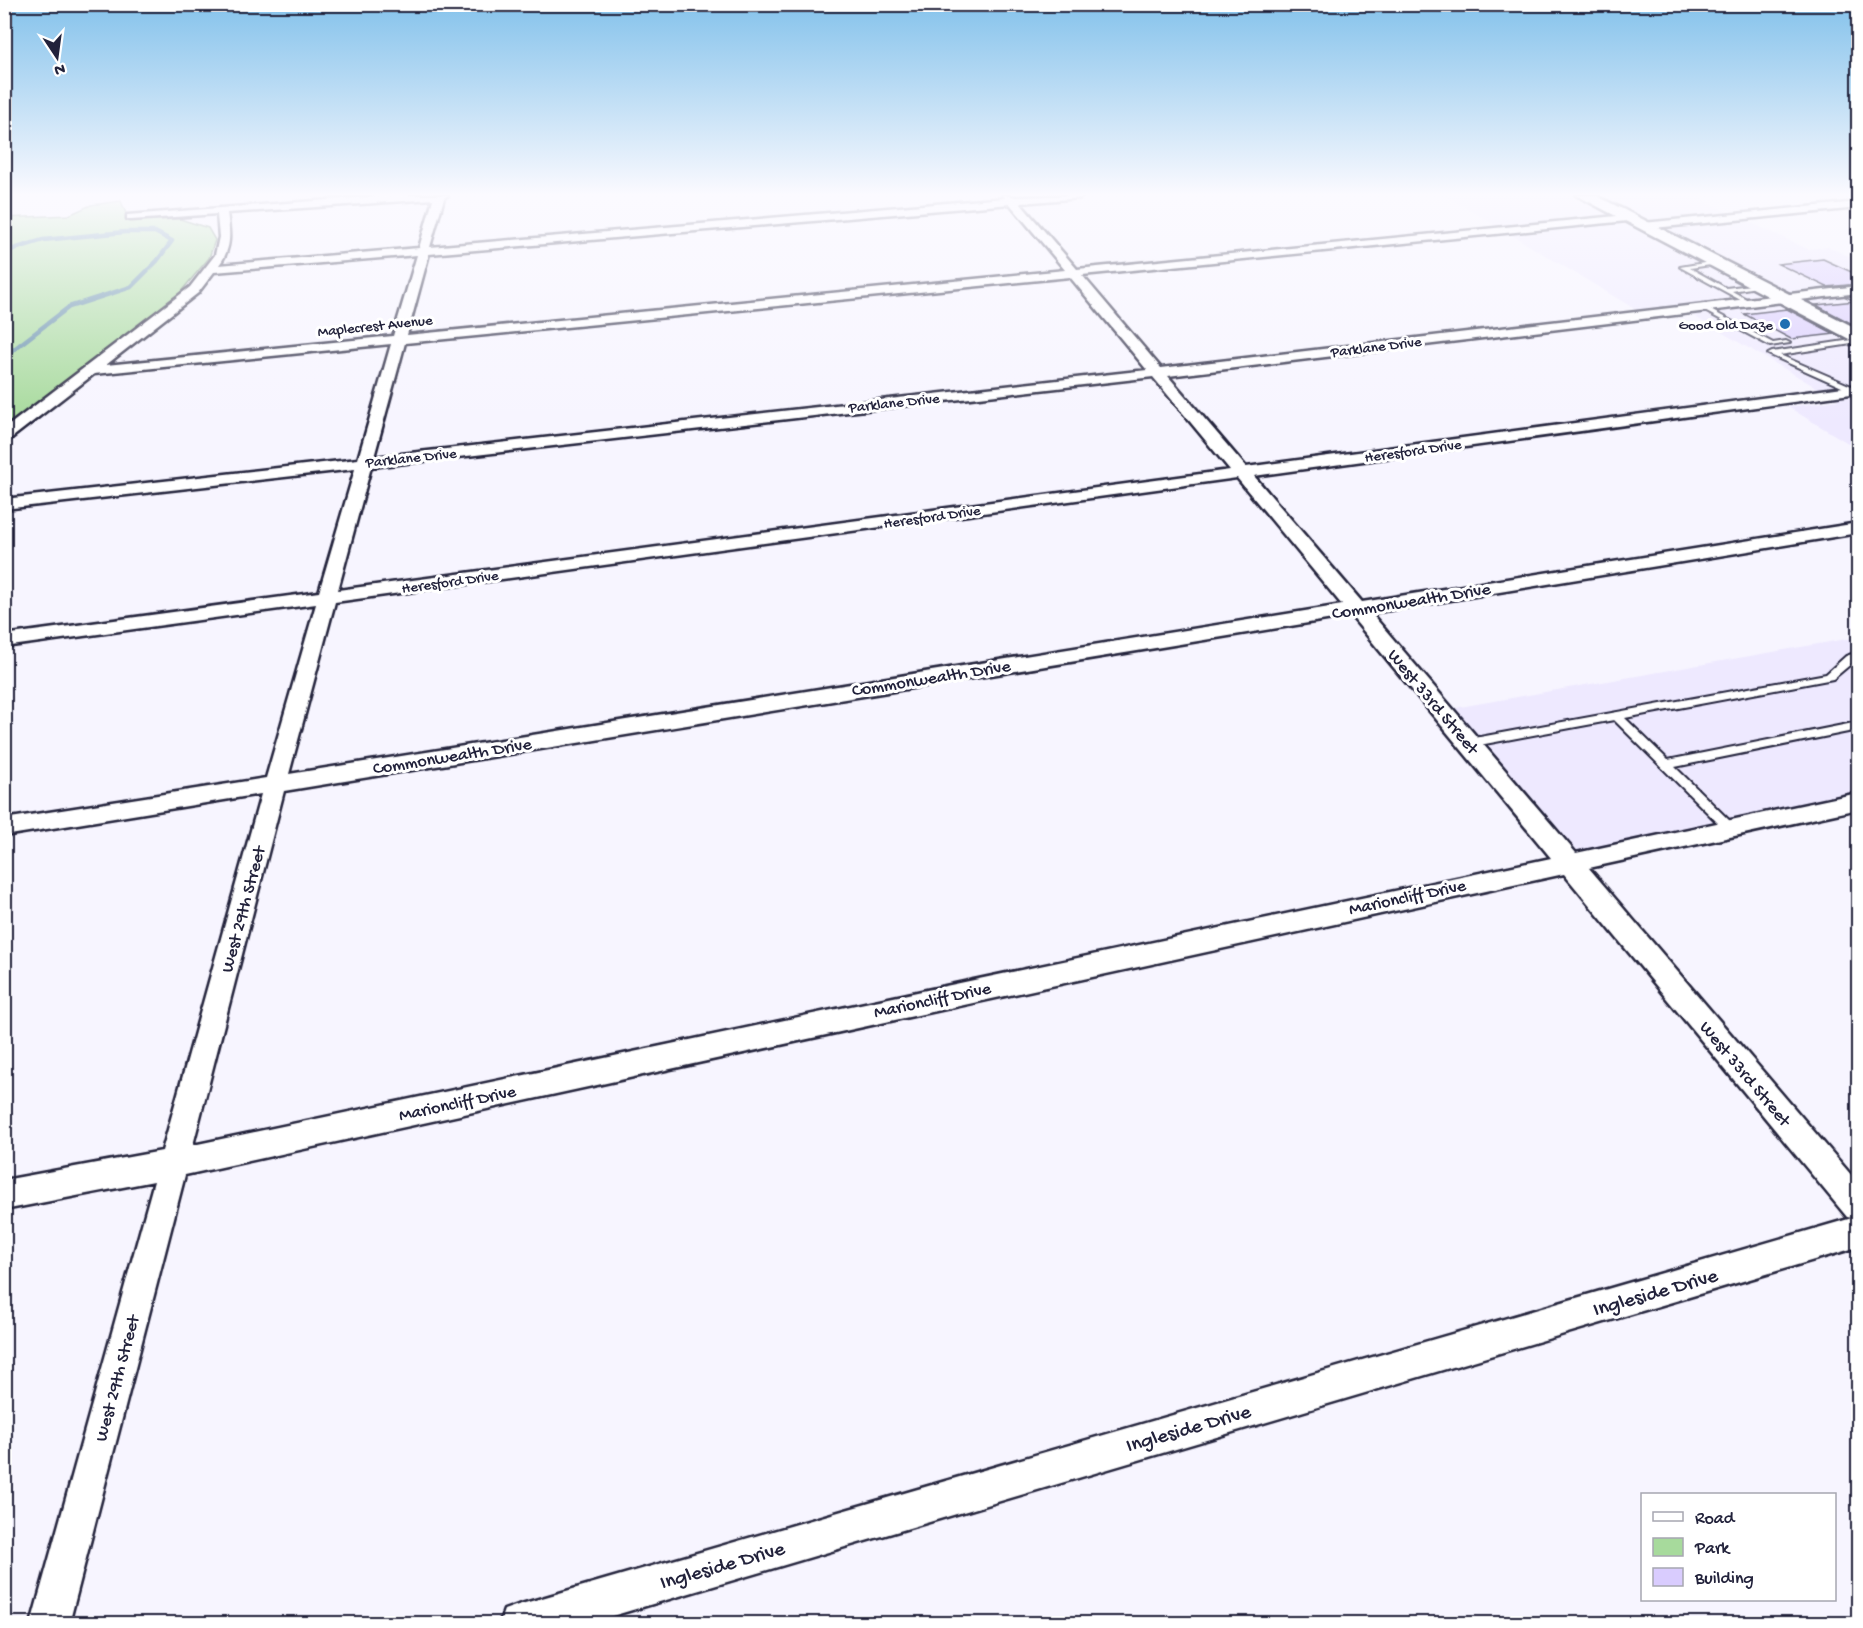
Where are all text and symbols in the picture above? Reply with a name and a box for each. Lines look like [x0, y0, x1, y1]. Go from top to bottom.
north arrow [27, 27, 87, 87]
text: N [52, 58, 67, 79]
street label: Maplecrest Avenue [317, 312, 434, 342]
place label: Good Old Daze [1678, 317, 1773, 335]
marker: Good Old Daze [1778, 317, 1792, 331]
street label: Parklane Drive [1329, 333, 1423, 363]
street label: Parklane Drive [847, 390, 941, 418]
street label: Heresford Drive [1364, 436, 1463, 468]
street label: Parklane Drive [364, 445, 458, 473]
street label: Heresford Drive [883, 502, 982, 534]
street label: Heresford Drive [401, 567, 500, 599]
street label: Commonwealth Drive [1331, 579, 1493, 625]
street label: West 33rd Street [1382, 646, 1483, 761]
street label: Commonwealth Drive [851, 656, 1013, 702]
street label: Commonwealth Drive [372, 734, 534, 780]
street label: West 29th Street [217, 843, 272, 975]
street label: Marioncliff Drive [1347, 876, 1469, 921]
street label: Marioncliff Drive [872, 979, 994, 1024]
street label: West 33rd Street [1694, 1018, 1795, 1133]
street label: Marioncliff Drive [397, 1082, 519, 1127]
street label: Ingleside Drive [1591, 1264, 1722, 1324]
street label: West 29th Street [91, 1312, 146, 1444]
street label: Ingleside Drive [1124, 1400, 1255, 1460]
legend [1641, 1493, 1836, 1601]
text: Road [1695, 1509, 1736, 1530]
street label: Ingleside Drive [658, 1537, 789, 1597]
text: Park [1694, 1539, 1731, 1560]
text: Building [1694, 1569, 1754, 1590]

